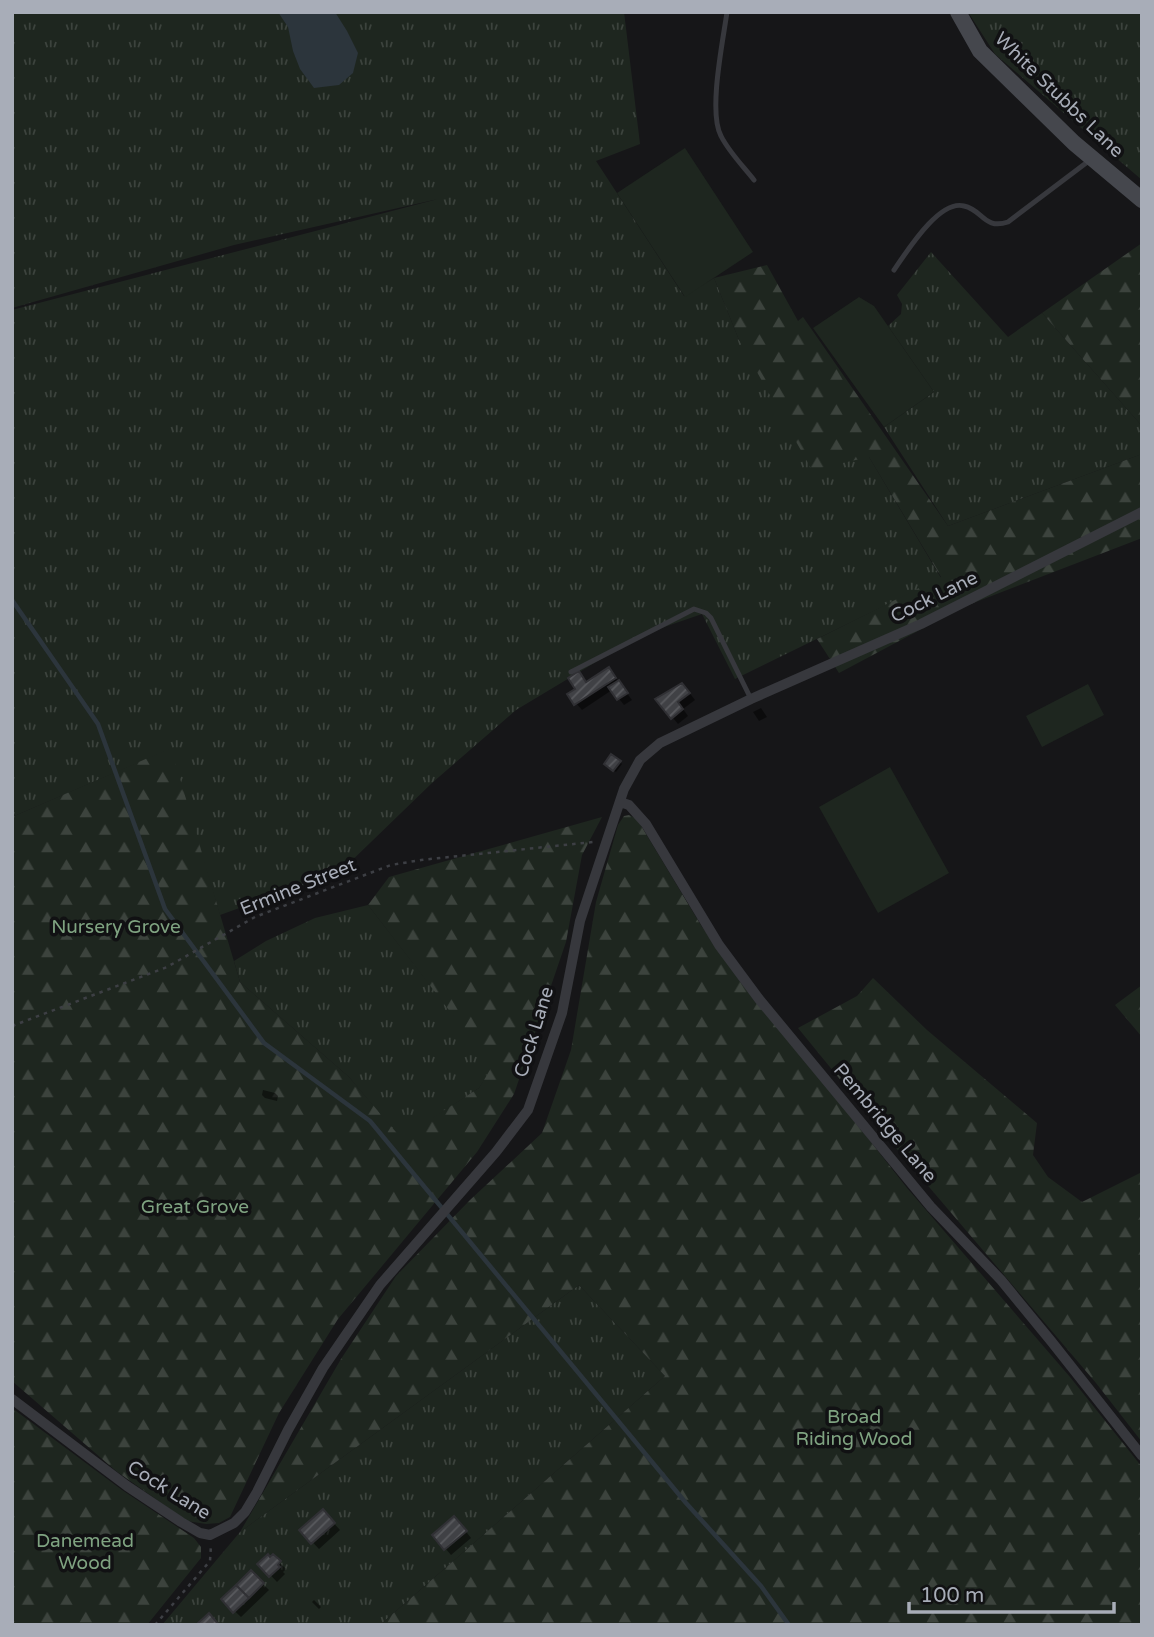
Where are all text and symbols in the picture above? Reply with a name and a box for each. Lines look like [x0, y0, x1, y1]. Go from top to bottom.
street label: White Stubbs Lane [990, 28, 1128, 162]
street label: Cock Lane [887, 567, 981, 627]
street label: Ermine Street [237, 854, 359, 920]
park label: Nursery Grove [51, 916, 181, 938]
street label: Cock Lane [510, 984, 558, 1080]
street label: Pembridge Lane [829, 1059, 941, 1187]
park label: Great Grove [141, 1196, 249, 1218]
park label: Broad Riding Wood [796, 1406, 912, 1450]
street label: Cock Lane [123, 1456, 215, 1524]
park label: Danemead Wood [36, 1530, 134, 1574]
scale bar [909, 1570, 1114, 1614]
text: 100 m [920, 1583, 984, 1608]

